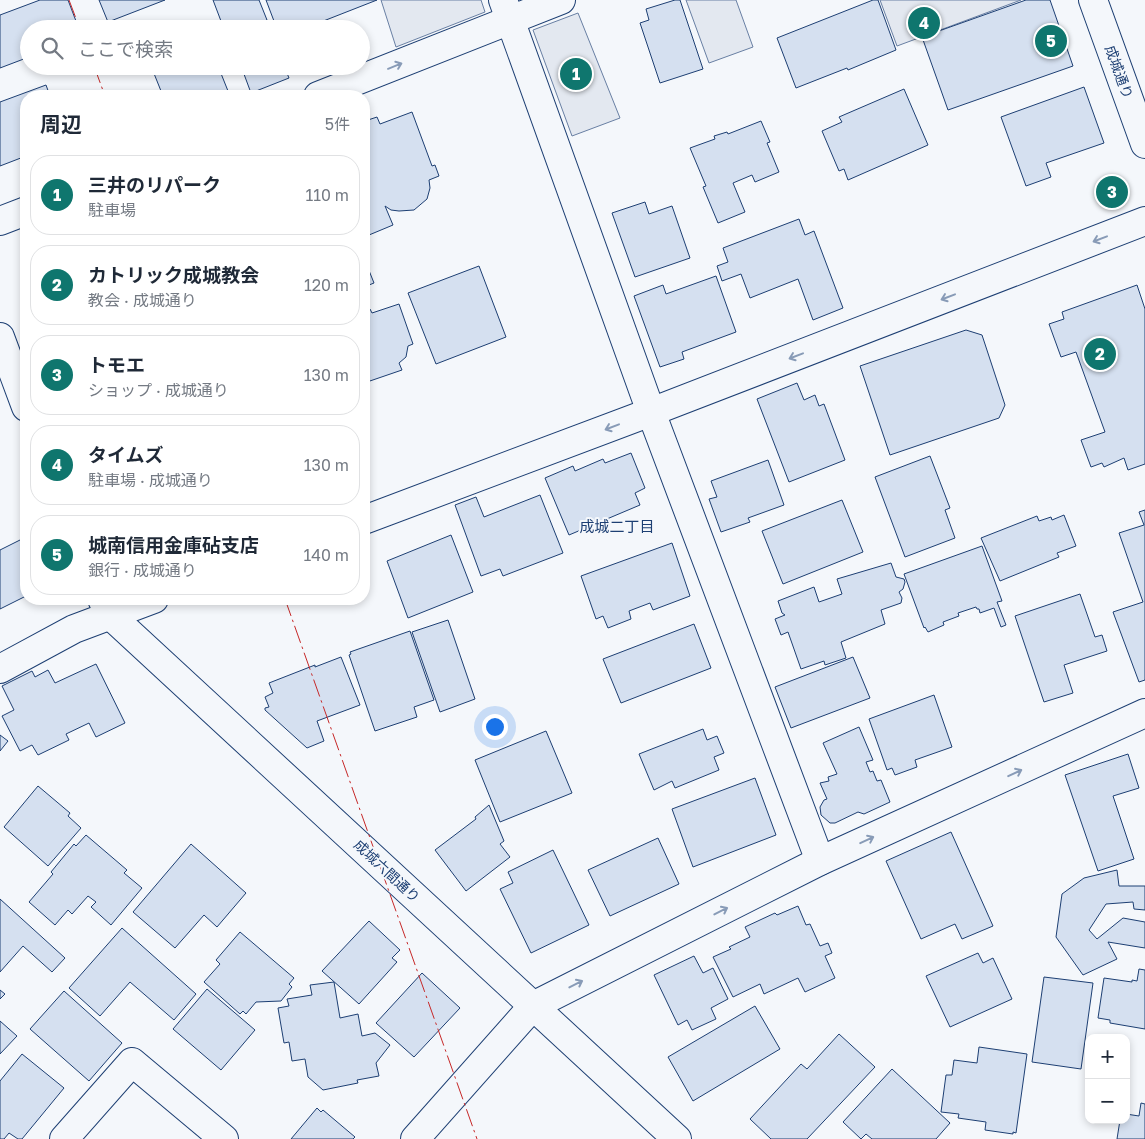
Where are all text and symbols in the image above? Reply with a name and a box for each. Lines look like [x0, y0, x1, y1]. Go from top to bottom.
pin: 4 [908, 4, 940, 42]
search box [20, 20, 370, 75]
pin: 5 [1035, 22, 1067, 60]
icon: search [38, 34, 66, 62]
text: ここで検索 [78, 37, 173, 60]
street label: 成城通り [1102, 43, 1137, 101]
pin: 1 [560, 55, 592, 93]
one-way arrow [388, 60, 403, 69]
text: 周辺 [40, 111, 82, 137]
text: 5件 [325, 114, 350, 134]
text: 三井のリパーク [88, 173, 221, 196]
pin: 3 [1096, 173, 1128, 211]
text: 1 [53, 185, 61, 205]
text: 110 m [305, 185, 349, 205]
text: 駐車場 [88, 200, 136, 220]
one-way arrow [1092, 235, 1108, 244]
text: カトリック成城教会 [88, 263, 259, 286]
text: 2 [52, 275, 62, 295]
text: 120 m [304, 275, 349, 295]
text: 教会 · 成城通り [88, 290, 197, 310]
one-way arrow [941, 293, 956, 303]
pin: 2 [1084, 335, 1116, 373]
one-way arrow [789, 352, 804, 361]
text: トモエ [88, 353, 145, 376]
text: 3 [52, 365, 62, 385]
text: 130 m [304, 365, 349, 385]
text: ショップ · 成城通り [88, 380, 229, 400]
one-way arrow [605, 423, 620, 432]
text: タイムズ [88, 443, 164, 466]
text: 4 [52, 455, 62, 475]
text: 130 m [304, 455, 349, 475]
text: 駐車場 · 成城通り [88, 470, 213, 490]
district label: 成城二丁目 [579, 517, 655, 535]
text: 城南信用金庫砧支店 [88, 533, 259, 556]
text: 5 [52, 545, 62, 565]
text: 140 m [303, 545, 349, 565]
text: 銀行 · 成城通り [88, 560, 197, 580]
your location [482, 714, 508, 740]
one-way arrow [1007, 767, 1022, 777]
one-way arrow [859, 835, 874, 844]
street label: 成城六間通り [351, 836, 424, 905]
one-way arrow [714, 906, 729, 916]
one-way arrow [568, 979, 583, 988]
map controls [1085, 1034, 1130, 1124]
button: + [1085, 1034, 1130, 1079]
button: − [1085, 1079, 1130, 1124]

